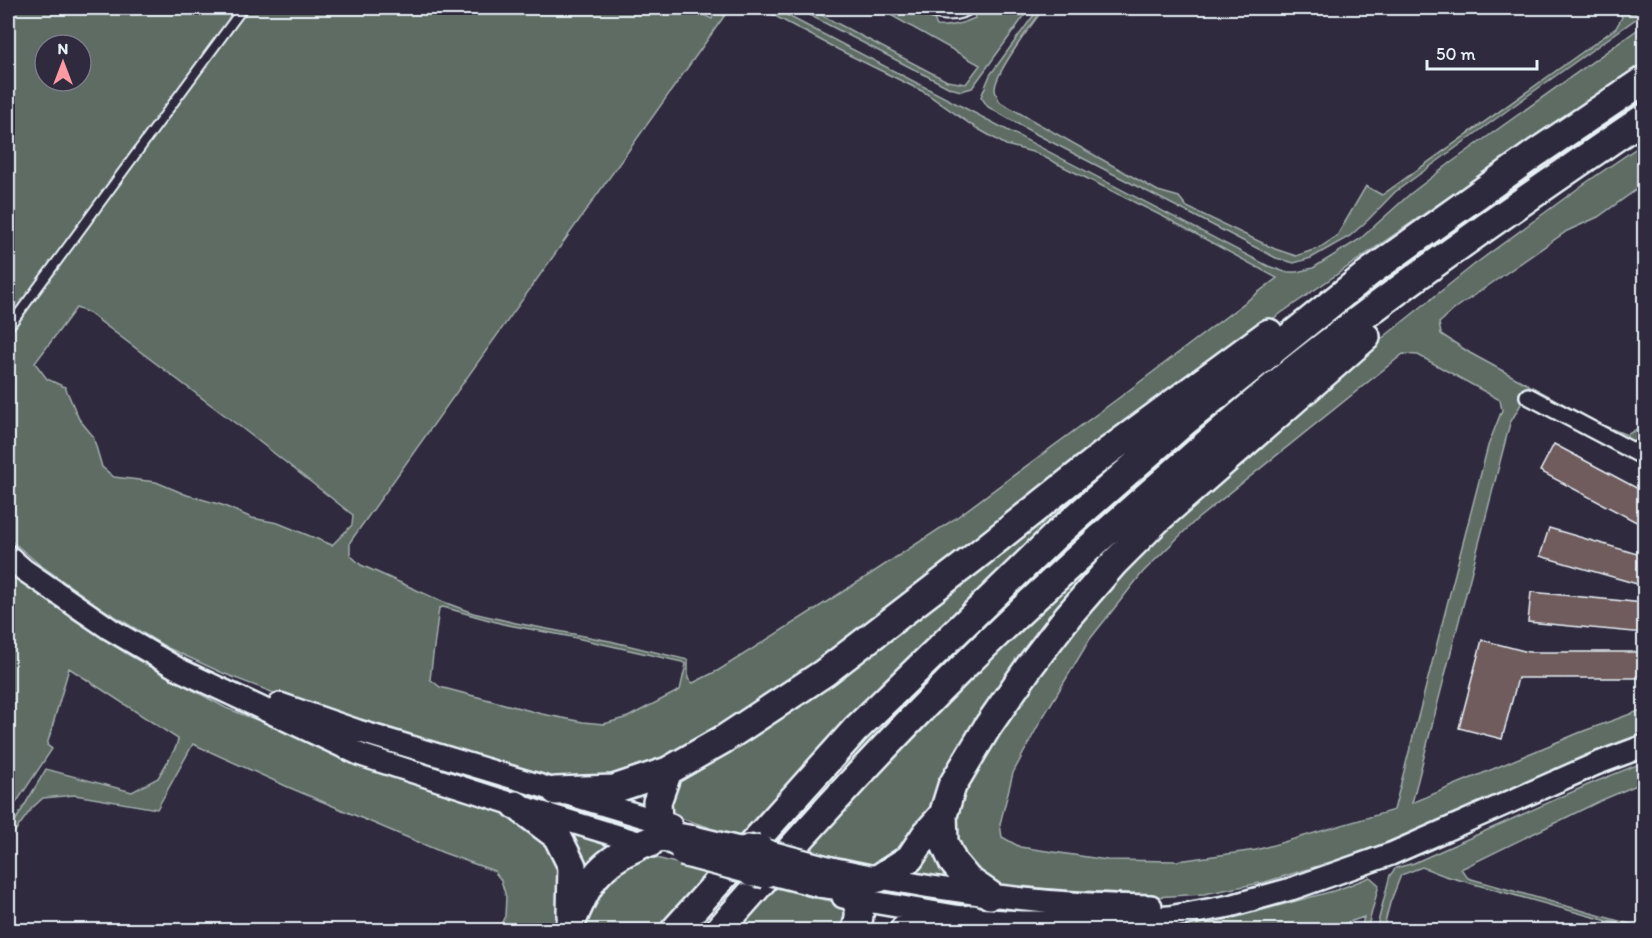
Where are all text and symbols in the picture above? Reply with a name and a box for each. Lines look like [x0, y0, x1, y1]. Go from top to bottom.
north arrow [33, 33, 93, 93]
scale bar [1427, 33, 1536, 71]
text: N [58, 39, 68, 58]
text: 50 m [1436, 43, 1476, 65]

